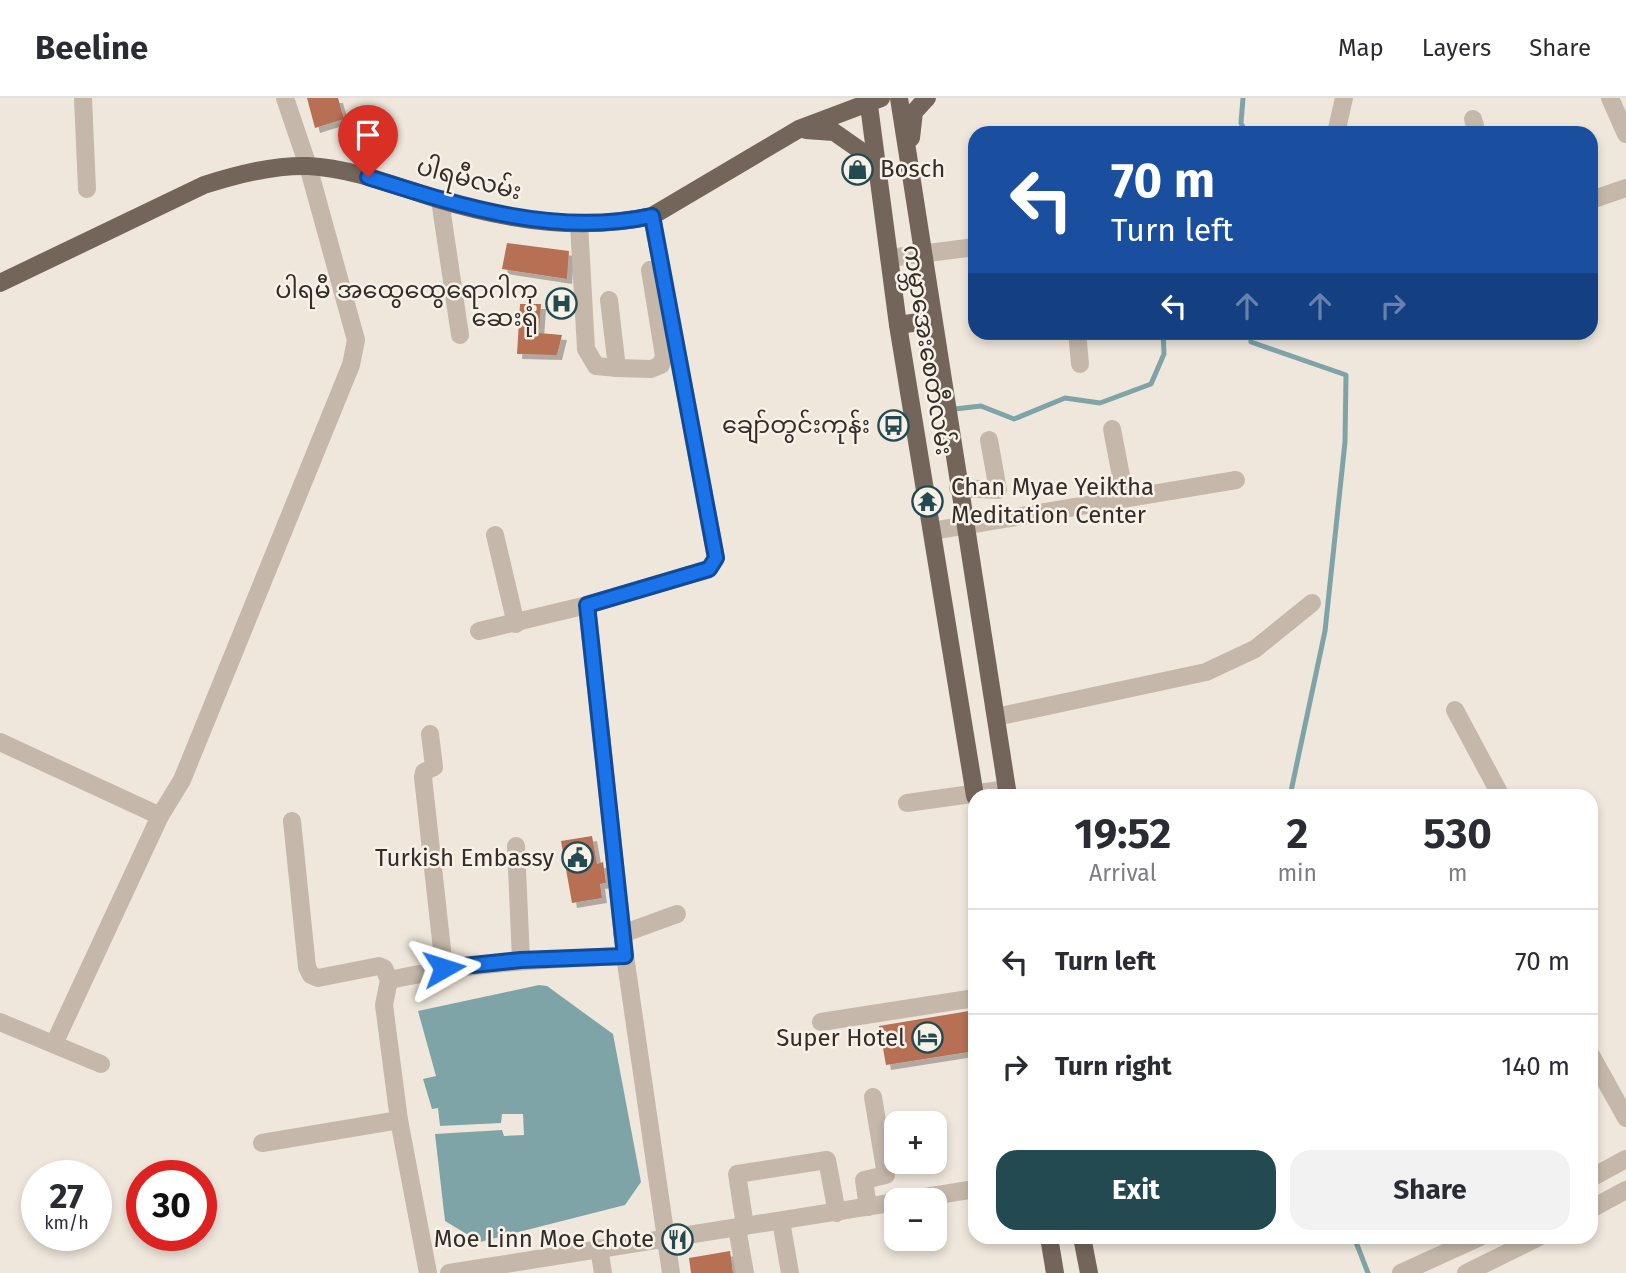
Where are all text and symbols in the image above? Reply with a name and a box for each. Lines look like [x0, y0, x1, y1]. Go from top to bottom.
text: Beeline [35, 28, 148, 68]
text: Map [1338, 34, 1384, 62]
text: Layers [1422, 34, 1491, 62]
text: Share [1529, 34, 1591, 62]
pin [338, 105, 398, 177]
icon: arrive [349, 116, 387, 154]
street label: ပါရမီလမ်း [413, 151, 525, 210]
text: 70 m [1111, 151, 1215, 210]
shop icon: Bosch [840, 152, 874, 186]
icon: left [996, 154, 1087, 245]
place label: Bosch [880, 155, 945, 183]
text: Turn left [1111, 211, 1233, 249]
street label: ကမ္ဘာအေးစေတီလမ်း [893, 243, 960, 458]
place label: ပါရမီ အထွေထွေရောဂါကု ဆေးရုံ [275, 274, 538, 337]
hospital icon: ပါရမီ အထွေထွေရောဂါကု ဆေးရုံ [544, 287, 578, 321]
icon: left [1155, 287, 1193, 325]
icon: ahead [1228, 287, 1266, 325]
icon: ahead [1301, 287, 1339, 325]
icon: right [1374, 287, 1412, 325]
bus stop icon: ချော်တွင်းကုန်း [876, 408, 910, 442]
place label: ချော်တွင်းကုန်း [722, 409, 870, 444]
place label: Chan Myae Yeiktha Meditation Center [951, 473, 1154, 529]
temple icon: Chan Myae Yeiktha Meditation Center [911, 484, 945, 518]
text: 19:52 [1074, 809, 1171, 859]
text: 2 [1286, 809, 1308, 859]
text: 530 [1423, 809, 1492, 859]
public building icon: Turkish Embassy [560, 841, 594, 875]
place label: Turkish Embassy [375, 844, 554, 872]
text: Arrival [1089, 859, 1156, 887]
text: min [1277, 859, 1317, 887]
text: m [1448, 859, 1467, 887]
position arrow [407, 931, 481, 1005]
icon: left [996, 943, 1034, 981]
text: Turn left [1055, 946, 1156, 977]
text: 70 m [1515, 946, 1570, 977]
hotel icon: Super Hotel [911, 1021, 945, 1055]
place label: Super Hotel [776, 1024, 905, 1052]
icon: right [996, 1048, 1034, 1086]
text: Turn right [1055, 1051, 1172, 1082]
text: 140 m [1501, 1051, 1570, 1082]
map controls [884, 1111, 947, 1251]
button: + [884, 1111, 947, 1174]
button: Exit [996, 1150, 1276, 1230]
button: Share [1290, 1150, 1570, 1230]
speed limit sign: 30 [126, 1160, 217, 1251]
text: 27 [49, 1175, 84, 1217]
button: − [884, 1188, 947, 1251]
text: km/h [44, 1212, 89, 1234]
restaurant icon: Moe Linn Moe Chote [660, 1222, 694, 1256]
place label: Moe Linn Moe Chote [434, 1225, 654, 1253]

